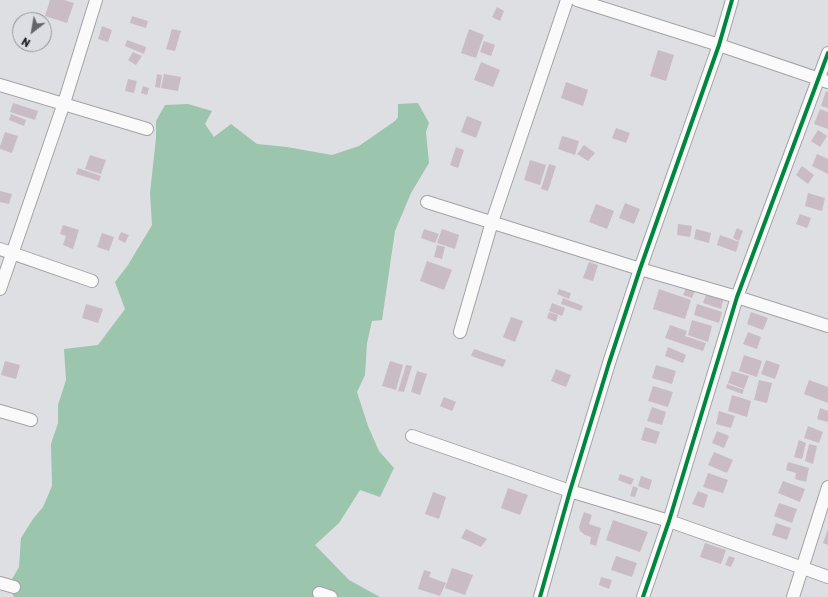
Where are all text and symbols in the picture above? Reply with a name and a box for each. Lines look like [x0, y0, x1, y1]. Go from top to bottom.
north arrow [12, 12, 52, 52]
text: N [19, 34, 33, 49]

